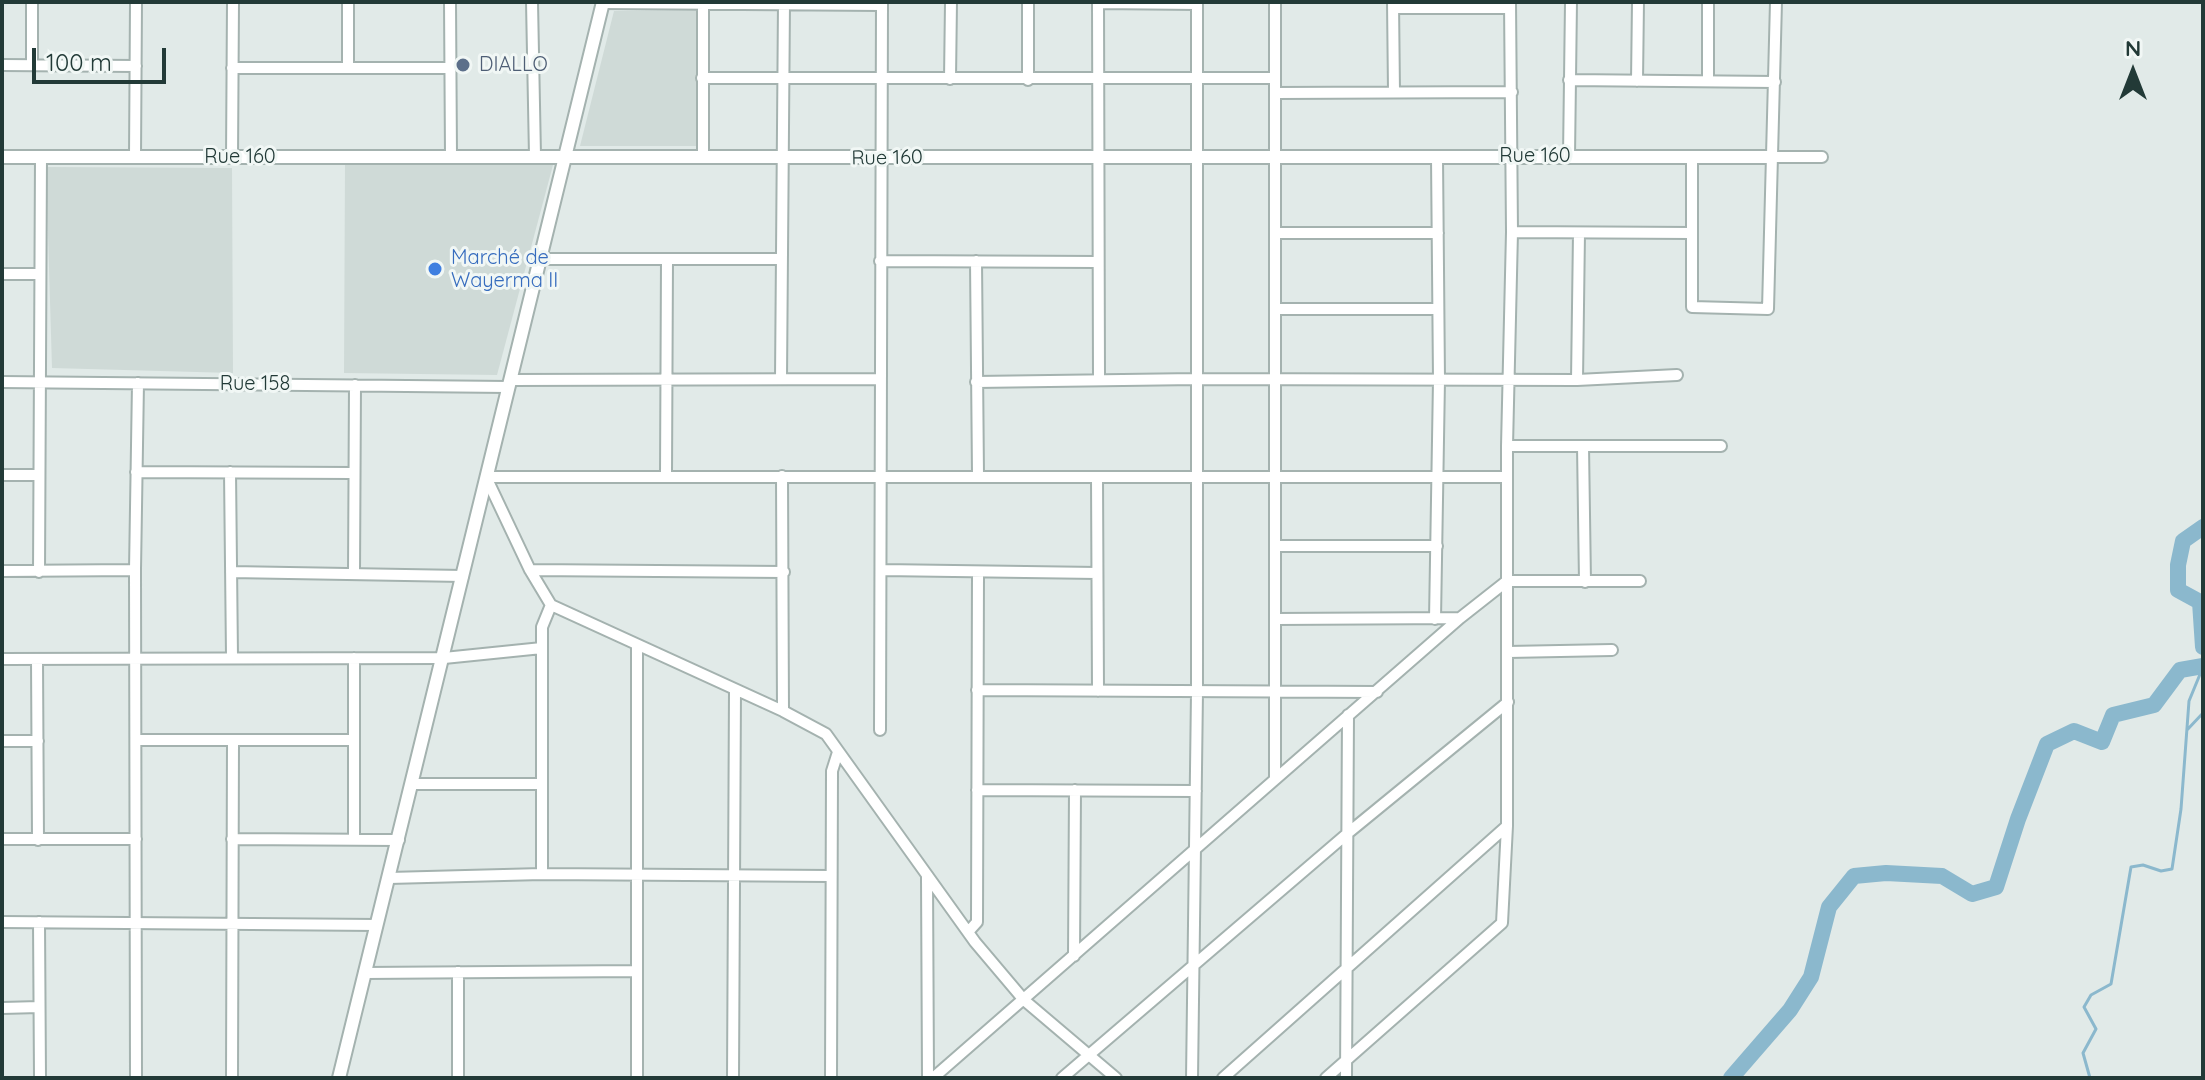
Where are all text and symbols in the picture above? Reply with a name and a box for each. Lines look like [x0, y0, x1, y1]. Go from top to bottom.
scale bar [36, 32, 170, 82]
north arrow [2093, 32, 2173, 112]
text: N [2125, 34, 2141, 62]
text: 100 m [46, 47, 112, 77]
place label: DIALLO [479, 53, 548, 77]
marker: DIALLO [454, 56, 472, 74]
street label: Rue 160 [1499, 144, 1571, 168]
street label: Rue 160 [204, 145, 276, 169]
street label: Rue 160 [851, 145, 923, 171]
place label: Marché de Wayerma II [451, 246, 558, 293]
marker: Marché de Wayerma II [426, 260, 444, 278]
street label: Rue 158 [220, 372, 290, 396]

